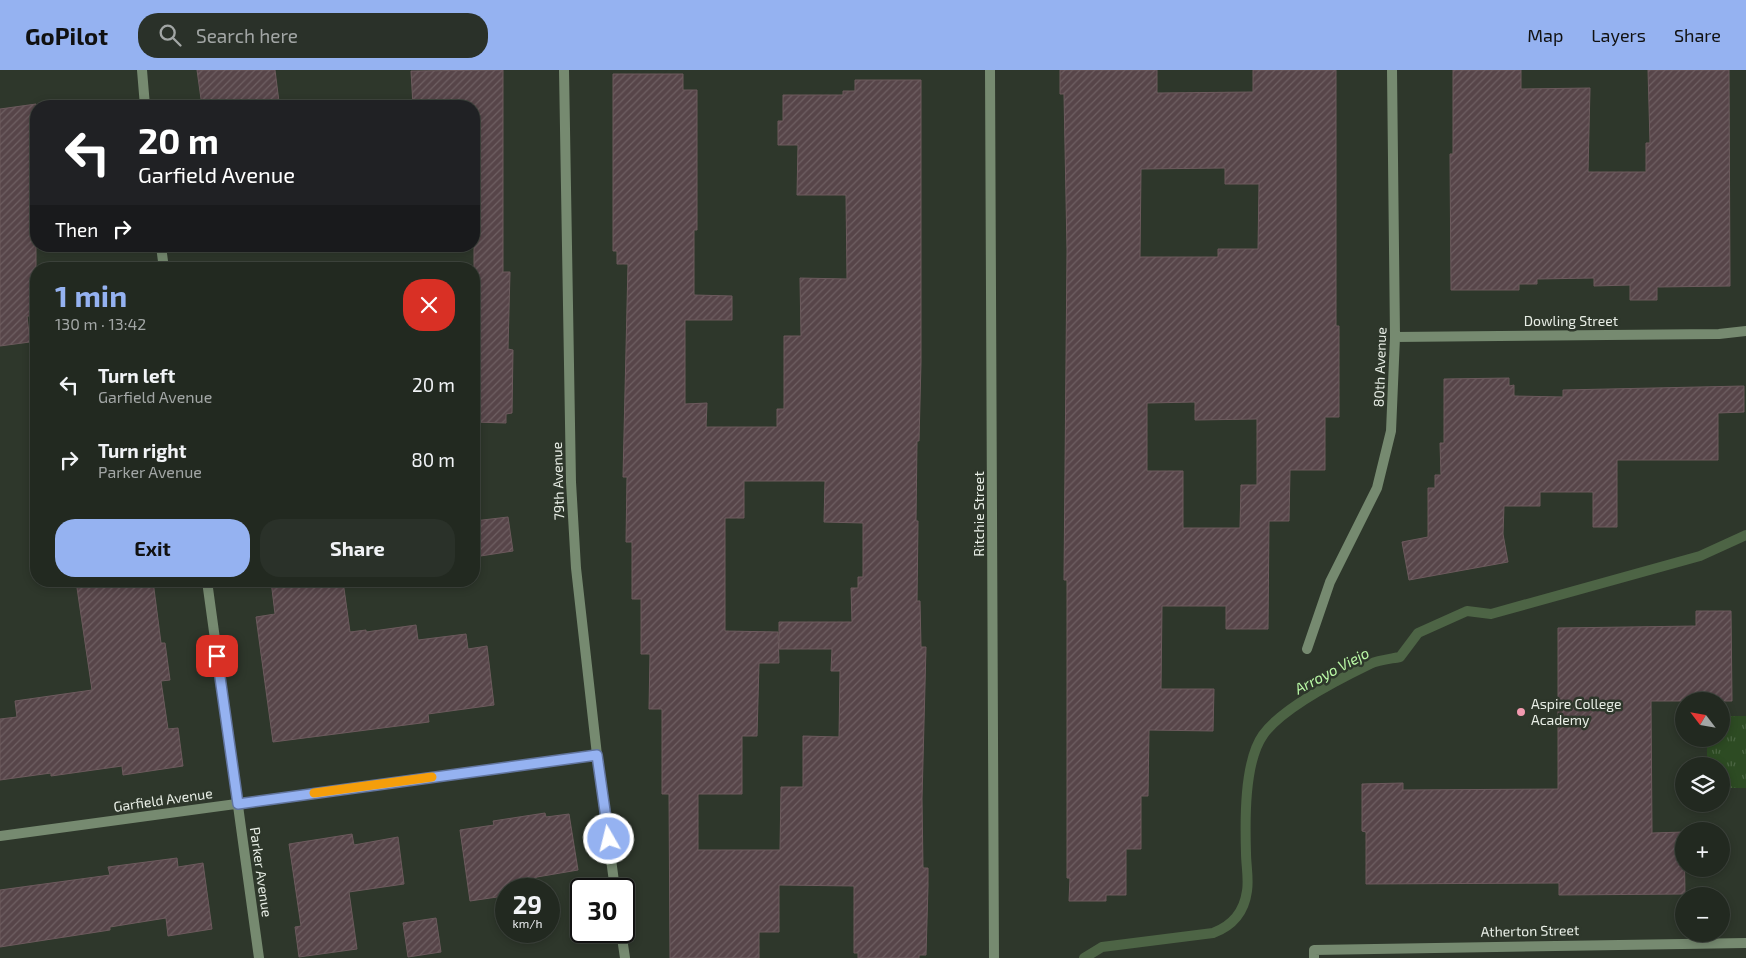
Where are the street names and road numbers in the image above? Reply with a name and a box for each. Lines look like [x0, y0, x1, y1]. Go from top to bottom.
street label: Dowling Street [1524, 312, 1618, 329]
street label: 80th Avenue [1370, 327, 1389, 407]
street label: 79th Avenue [548, 442, 567, 520]
street label: Ritchie Street [970, 471, 987, 557]
street label: Garfield Avenue [112, 784, 214, 815]
street label: Parker Avenue [247, 826, 276, 918]
street label: Atherton Street [1481, 921, 1579, 940]

